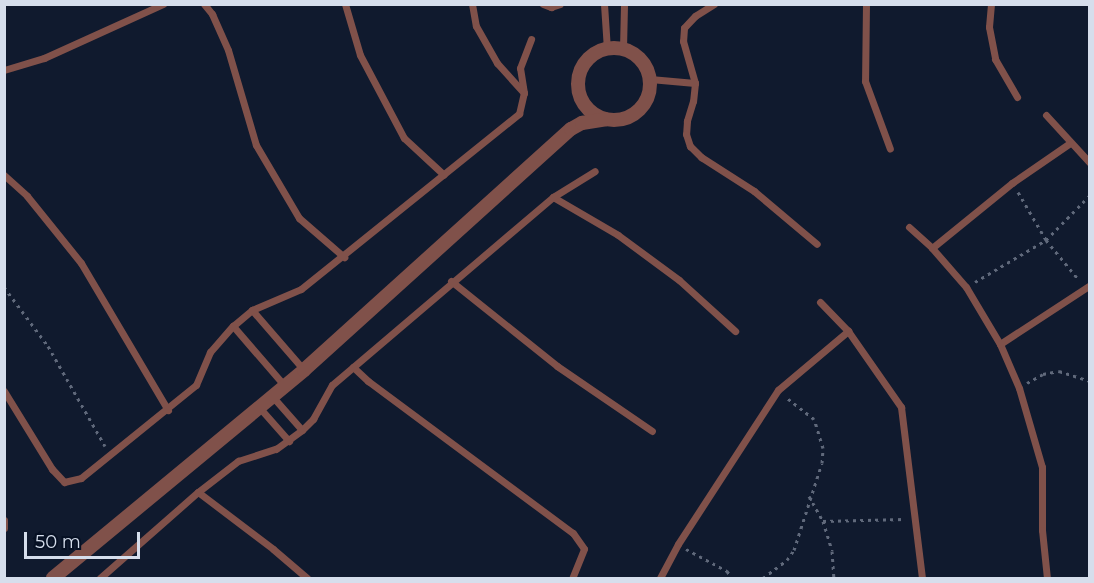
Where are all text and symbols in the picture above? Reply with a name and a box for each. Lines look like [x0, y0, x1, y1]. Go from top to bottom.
scale bar [27, 520, 142, 558]
text: 50 m [35, 531, 81, 553]

